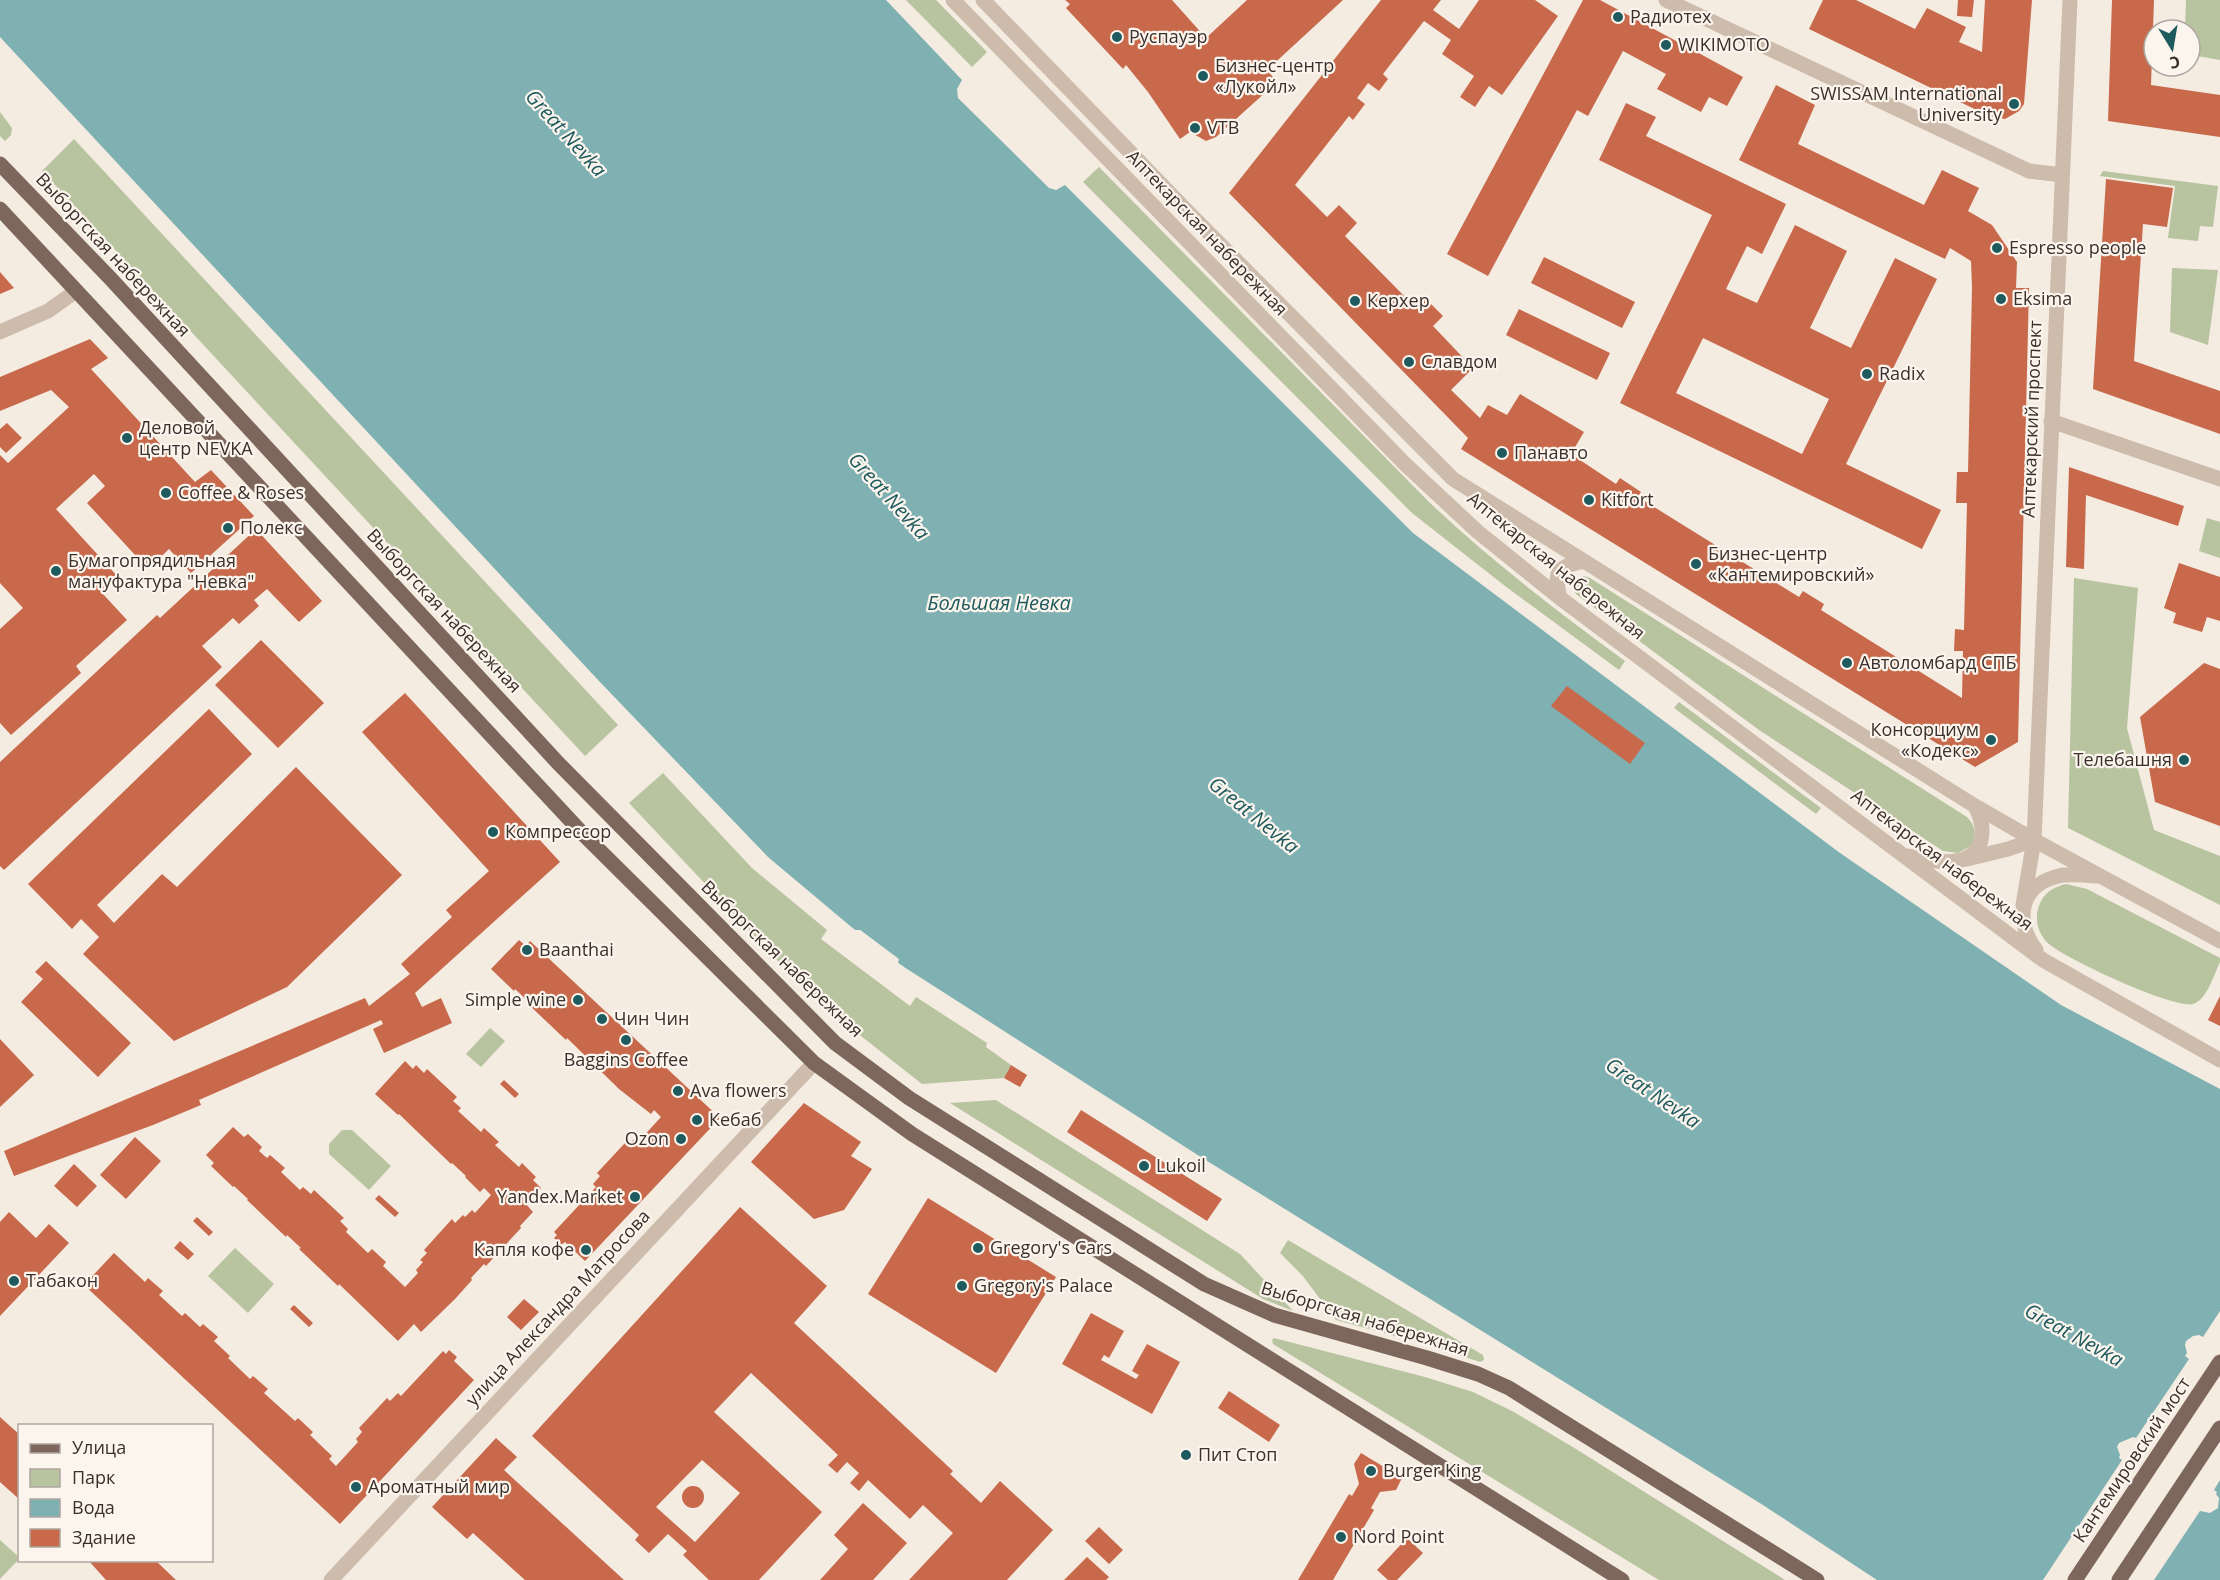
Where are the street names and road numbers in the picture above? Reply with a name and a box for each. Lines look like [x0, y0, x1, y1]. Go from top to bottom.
street label: Аптекарская набережная [1122, 144, 1293, 320]
street label: Выборгская набережная [31, 167, 196, 342]
street label: Аптекарский проспект [2016, 319, 2046, 518]
street label: Аптекарская набережная [1463, 486, 1650, 644]
street label: Выборгская набережная [362, 523, 527, 698]
street label: Аптекарская набережная [1847, 783, 2038, 936]
street label: Выборгская набережная [697, 875, 869, 1042]
street label: улица Александра Матросова [460, 1204, 655, 1411]
street label: Выборгская набережная [1258, 1275, 1472, 1361]
street label: Кантемировский мост [2067, 1372, 2196, 1547]

